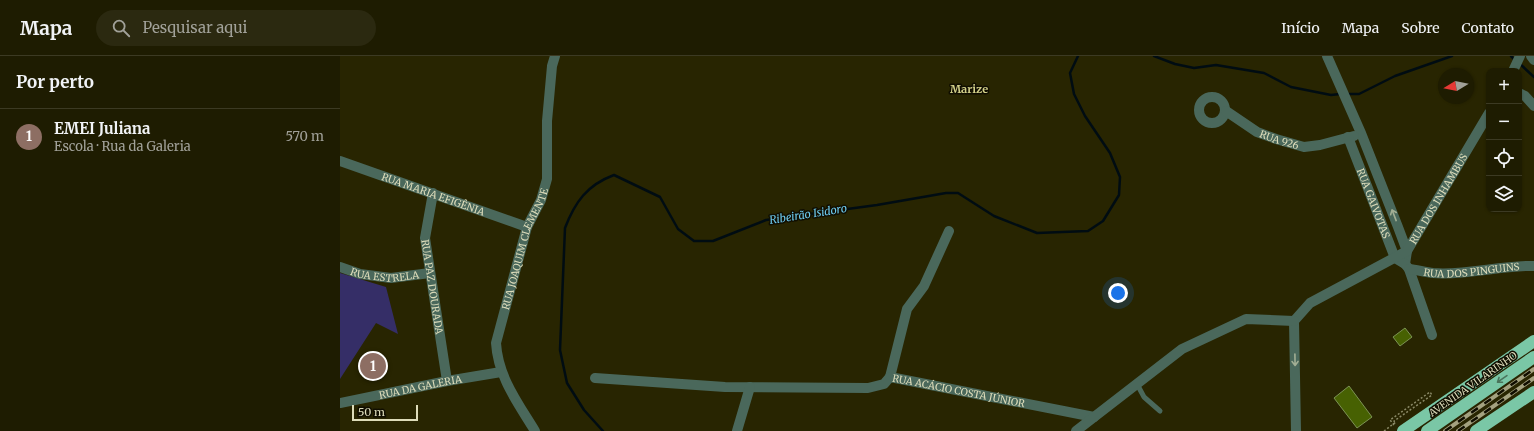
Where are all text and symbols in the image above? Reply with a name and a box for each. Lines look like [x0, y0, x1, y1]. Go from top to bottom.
search box [96, 10, 376, 46]
text: Mapa [20, 16, 72, 40]
icon: search [110, 17, 132, 39]
text: Pesquisar aqui [142, 18, 247, 37]
text: Início [1281, 19, 1320, 37]
text: Mapa [1342, 19, 1379, 37]
text: Sobre [1401, 19, 1440, 37]
text: Contato [1462, 19, 1514, 37]
north arrow [1438, 68, 1474, 104]
map controls [1486, 68, 1522, 212]
button: + [1486, 68, 1522, 104]
text: Por perto [16, 71, 94, 93]
district label: Marize [950, 82, 988, 96]
button: − [1486, 104, 1522, 140]
text: EMEI Juliana [54, 119, 150, 138]
street label: RUA 926 [1258, 127, 1301, 152]
text: 1 [26, 128, 32, 145]
text: 570 m [286, 128, 324, 145]
text: Escola · Rua da Galeria [54, 138, 191, 155]
button: locate [1486, 140, 1522, 176]
street label: RUA DOS INHAMBUS [1406, 151, 1470, 246]
street label: RUA GAIVOTAS [1354, 166, 1393, 240]
street label: RUA MARIA EFIGÊNIA [380, 170, 488, 218]
button: layers [1486, 176, 1522, 212]
street label: RUA JOAQUIM CLEMENTE [499, 186, 551, 311]
water label: Ribeirão Isidoro [768, 201, 848, 227]
one-way arrow [1389, 209, 1397, 221]
street label: RUA PAZ DOURADA [419, 238, 446, 336]
street label: RUA DOS PINGUINS [1423, 260, 1520, 280]
street label: RUA ESTRELA [349, 265, 421, 285]
your location [1108, 283, 1128, 303]
street label: AVENIDA VILARINHO [1425, 349, 1520, 420]
pin: 1 [360, 351, 386, 381]
one-way arrow [1291, 353, 1298, 366]
street label: RUA ACÁCIO COSTA JÚNIOR [891, 371, 1026, 410]
street label: RUA DA GALERIA [378, 372, 464, 401]
one-way arrow [1497, 375, 1508, 383]
scale bar [352, 403, 418, 422]
text: 50 m [358, 405, 385, 419]

